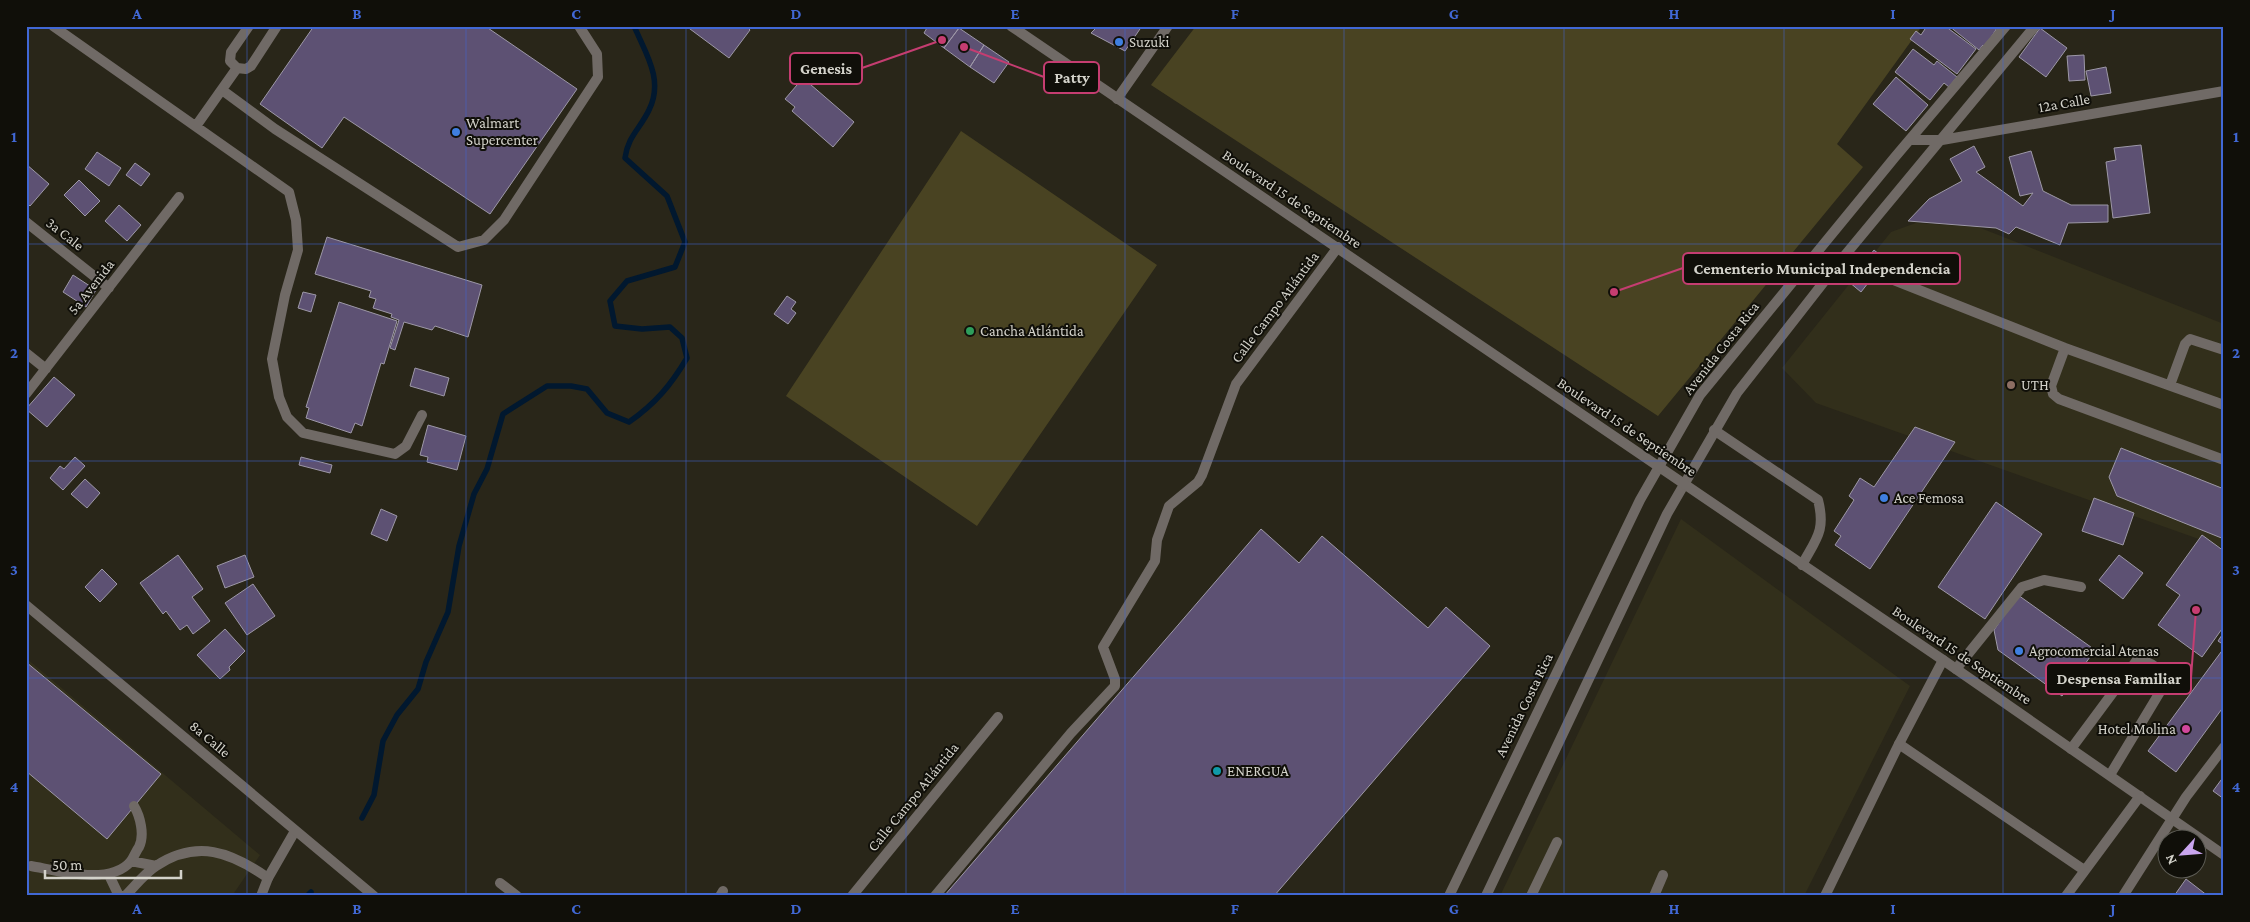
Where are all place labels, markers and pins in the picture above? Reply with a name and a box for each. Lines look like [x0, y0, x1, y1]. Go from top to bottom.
place label: Suzuki [1129, 34, 1169, 50]
marker: Suzuki [1113, 36, 1125, 48]
callout: Genesis [790, 53, 862, 84]
callout: Patty [1044, 62, 1099, 93]
place label: Walmart Supercenter [466, 115, 539, 149]
marker: Walmart Supercenter [450, 126, 462, 138]
callout: Cementerio Municipal Independencia [1683, 253, 1960, 284]
place label: Cancha Atlántida [980, 323, 1084, 339]
marker: Cancha Atlántida [964, 325, 976, 337]
place label: UTH [2021, 377, 2049, 393]
marker: UTH [2005, 379, 2017, 391]
place label: Ace Femosa [1894, 490, 1964, 506]
marker: Ace Femosa [1878, 492, 1890, 504]
place label: Agrocomercial Atenas [2029, 643, 2159, 660]
marker: Agrocomercial Atenas [2013, 645, 2025, 657]
callout: Despensa Familiar [2046, 663, 2191, 694]
place label: Hotel Molina [2098, 721, 2176, 737]
marker: Hotel Molina [2180, 723, 2192, 735]
place label: ENERGUA [1227, 763, 1289, 779]
marker: ENERGUA [1211, 765, 1223, 777]

